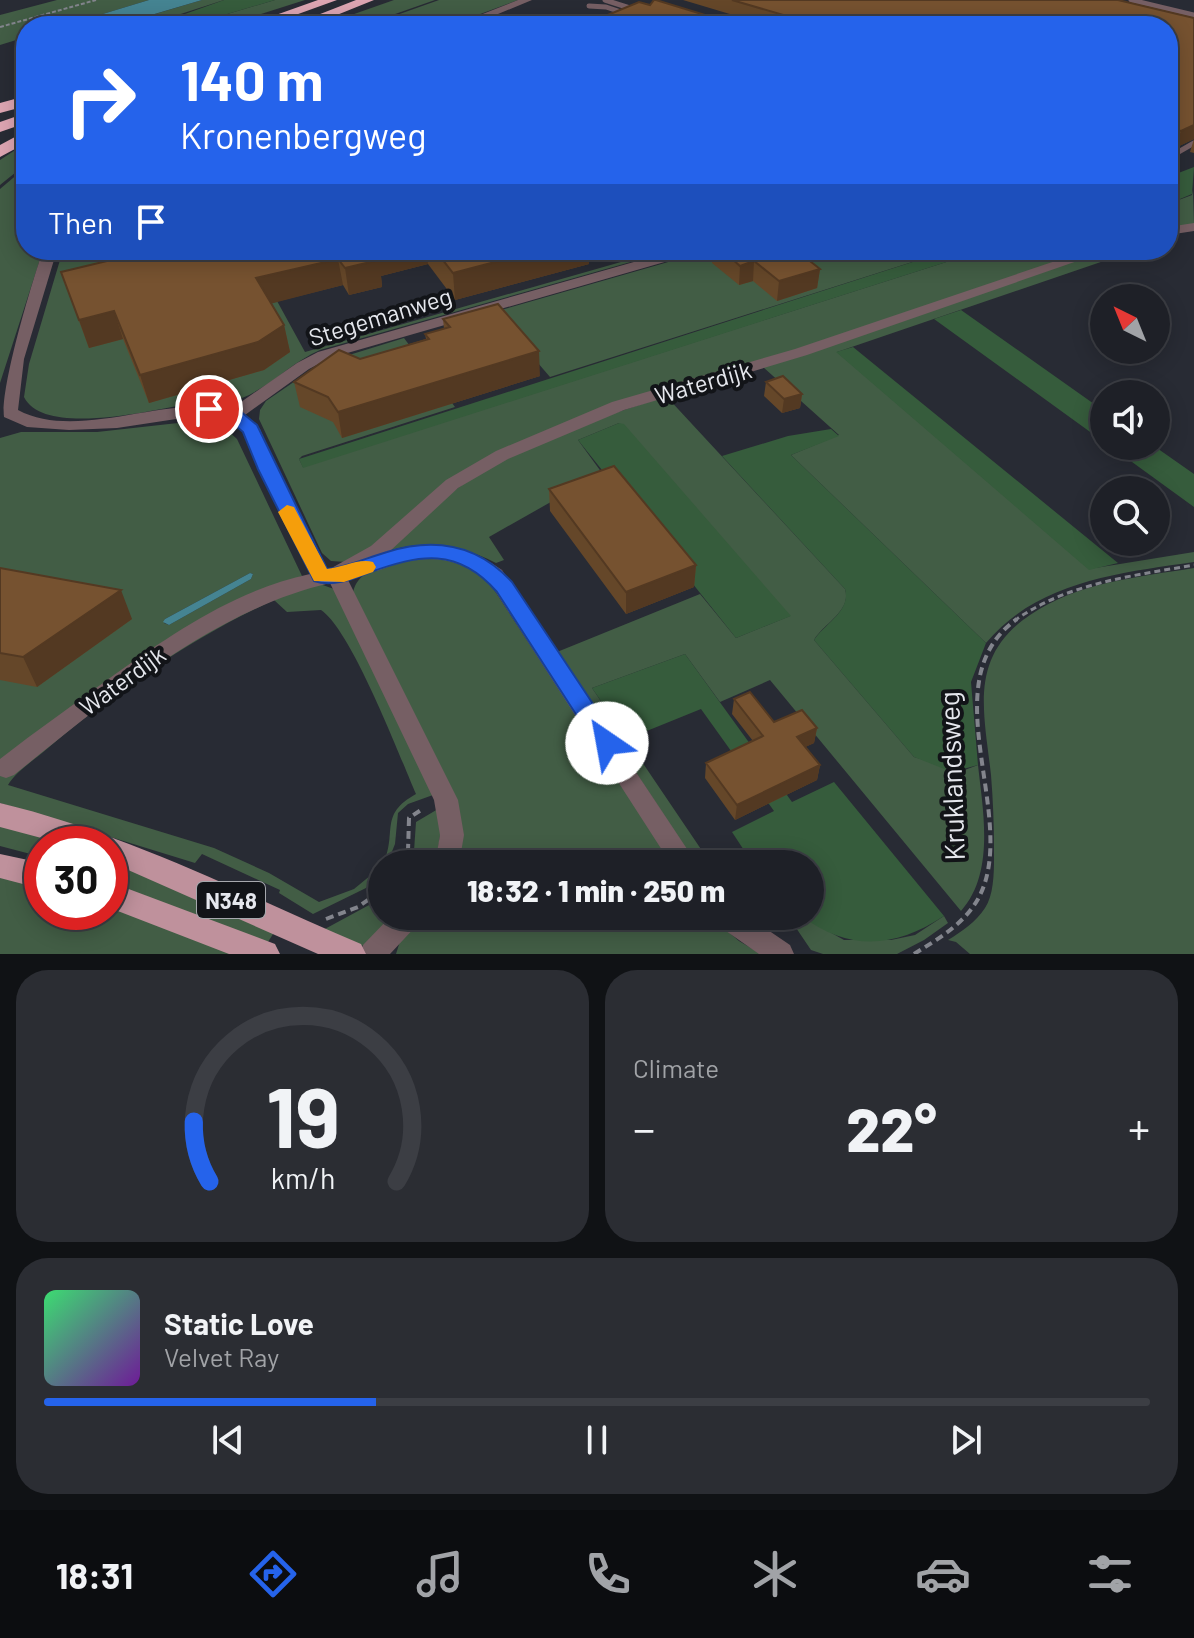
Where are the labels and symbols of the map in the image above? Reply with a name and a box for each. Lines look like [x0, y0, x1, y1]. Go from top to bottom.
street label: Stegemanweg [305, 280, 455, 352]
north arrow [1090, 284, 1170, 364]
street label: Waterdijk [651, 354, 755, 410]
pin [175, 375, 243, 443]
street label: Waterdijk [73, 639, 171, 721]
street label: Kruklandsweg [931, 691, 971, 861]
position arrow [565, 701, 649, 785]
speed limit sign: 30 [24, 826, 128, 930]
road number: N348 [197, 882, 265, 918]

